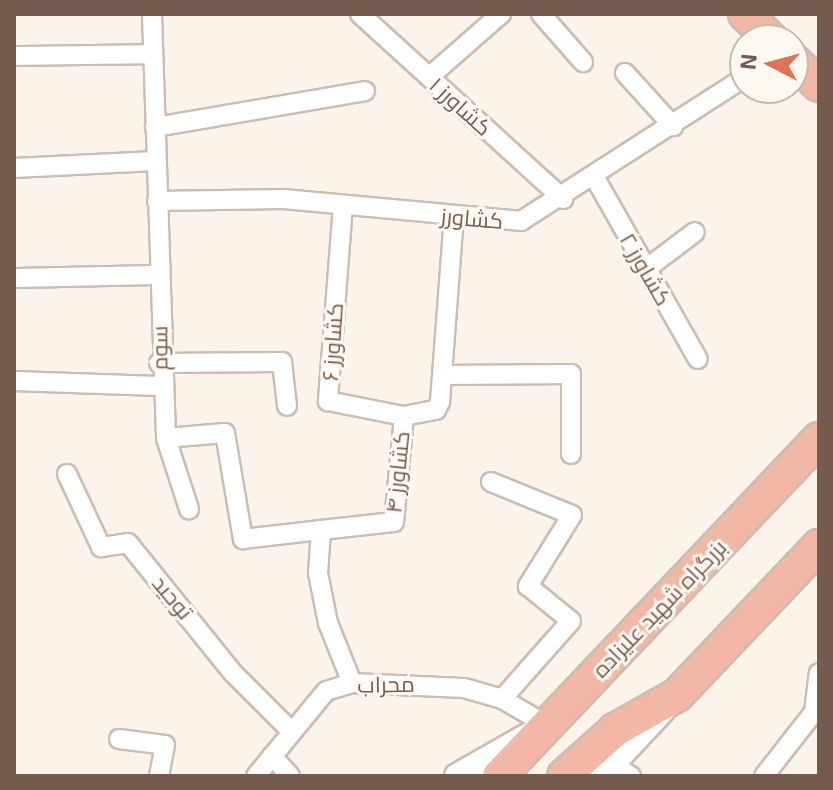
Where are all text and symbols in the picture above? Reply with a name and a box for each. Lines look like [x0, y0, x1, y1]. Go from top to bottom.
north arrow [729, 24, 809, 104]
text: N [733, 52, 761, 71]
street label: کشاورز ۱ [425, 71, 497, 141]
street label: کشاورز [440, 202, 504, 234]
street label: کشاورز ۲ [615, 228, 677, 310]
street label: کشاورز ۶ [316, 302, 348, 382]
street label: سوم [146, 326, 172, 370]
street label: کشاورز ۴ [380, 430, 414, 514]
street label: بزرگراه شهید علیزاده [586, 534, 732, 682]
street label: توحید [147, 570, 199, 624]
street label: محراب [357, 670, 415, 698]

